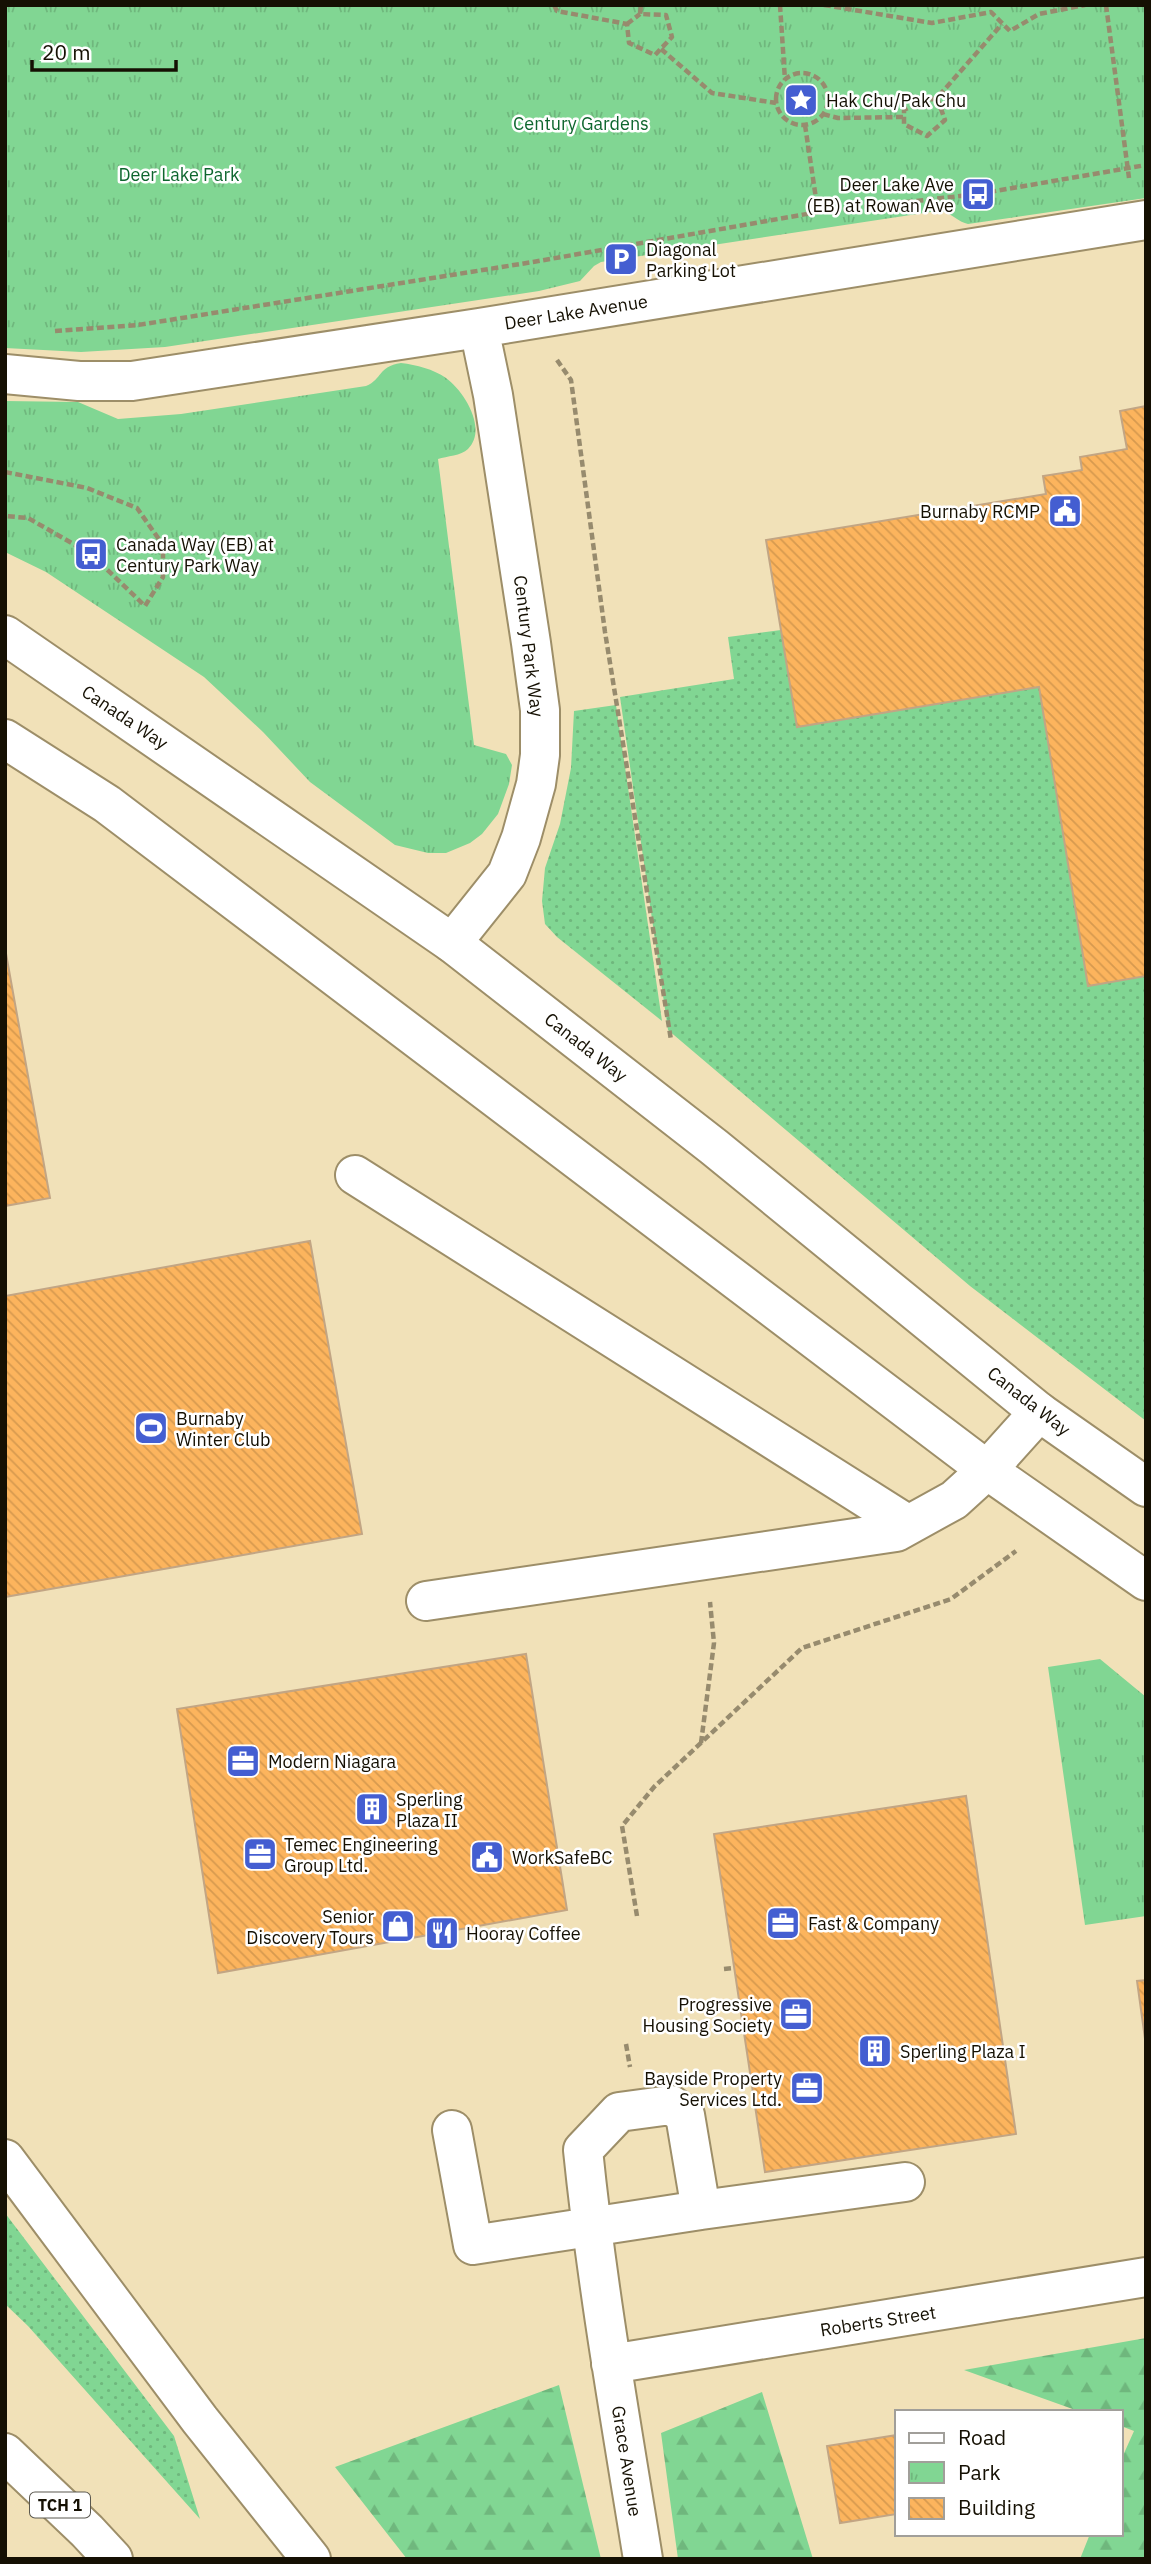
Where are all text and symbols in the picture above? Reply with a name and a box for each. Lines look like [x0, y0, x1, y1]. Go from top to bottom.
scale bar [32, 28, 175, 72]
text: 20 m [42, 38, 91, 66]
place icon: Hak Chu/Pak Chu [782, 81, 820, 119]
place label: Hak Chu/Pak Chu [826, 89, 966, 112]
park label: Century Gardens [513, 112, 649, 135]
park label: Deer Lake Park [118, 163, 240, 186]
place label: Deer Lake Ave (EB) at Rowan Ave [807, 173, 954, 217]
bus stop icon: Deer Lake Ave (EB) at Rowan Ave [959, 175, 997, 213]
place label: Diagonal Parking Lot [646, 238, 736, 282]
parking icon: Diagonal Parking Lot [602, 240, 640, 278]
street label: Deer Lake Avenue [503, 289, 649, 335]
public building icon: Burnaby RCMP [1046, 492, 1084, 530]
place label: Burnaby RCMP [920, 500, 1040, 523]
place label: Canada Way (EB) at Century Park Way [116, 533, 274, 577]
bus stop icon: Canada Way (EB) at Century Park Way [72, 535, 110, 573]
street label: Century Park Way [509, 574, 549, 718]
street label: Canada Way [77, 680, 173, 754]
street label: Canada Way [540, 1007, 632, 1087]
street label: Canada Way [983, 1361, 1075, 1441]
place label: Burnaby Winter Club [176, 1407, 270, 1451]
sports icon: Burnaby Winter Club [132, 1409, 170, 1447]
office icon: Modern Niagara [224, 1742, 262, 1780]
place label: Modern Niagara [268, 1750, 397, 1773]
place label: Sperling Plaza II [396, 1788, 463, 1832]
building icon: Sperling Plaza II [353, 1790, 391, 1828]
place label: Temec Engineering Group Ltd. [284, 1833, 438, 1877]
office icon: Temec Engineering Group Ltd. [241, 1835, 279, 1873]
public building icon: WorkSafeBC [468, 1838, 506, 1876]
place label: WorkSafeBC [512, 1846, 613, 1869]
office icon: Fast & Company [764, 1904, 802, 1942]
place label: Senior Discovery Tours [246, 1905, 374, 1949]
shop icon: Senior Discovery Tours [379, 1907, 417, 1945]
place label: Fast & Company [808, 1912, 939, 1935]
restaurant icon: Hooray Coffee [423, 1914, 461, 1952]
place label: Hooray Coffee [466, 1922, 581, 1945]
place label: Progressive Housing Society [642, 1993, 772, 2037]
office icon: Progressive Housing Society [777, 1995, 815, 2033]
building icon: Sperling Plaza I [856, 2032, 894, 2070]
place label: Sperling Plaza I [900, 2040, 1026, 2063]
place label: Bayside Property Services Ltd. [644, 2067, 782, 2111]
office icon: Bayside Property Services Ltd. [788, 2069, 826, 2107]
street label: Roberts Street [818, 2300, 938, 2342]
street label: Grace Avenue [607, 2404, 647, 2518]
legend [895, 2410, 1123, 2536]
text: Road [958, 2423, 1006, 2451]
text: Park [958, 2458, 1001, 2486]
road number: TCH 1 [30, 2492, 90, 2518]
text: Building [958, 2493, 1035, 2521]

